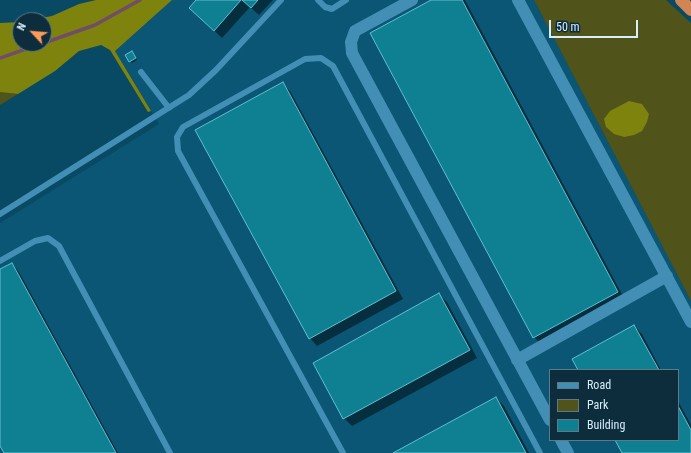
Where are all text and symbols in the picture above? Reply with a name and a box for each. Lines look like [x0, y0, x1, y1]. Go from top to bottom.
north arrow [12, 12, 52, 52]
scale bar [551, 12, 640, 38]
text: 50 m [556, 20, 580, 34]
text: N [14, 21, 29, 33]
legend [549, 369, 679, 441]
text: Road [587, 378, 611, 392]
text: Park [587, 398, 608, 412]
text: Building [587, 418, 625, 432]

